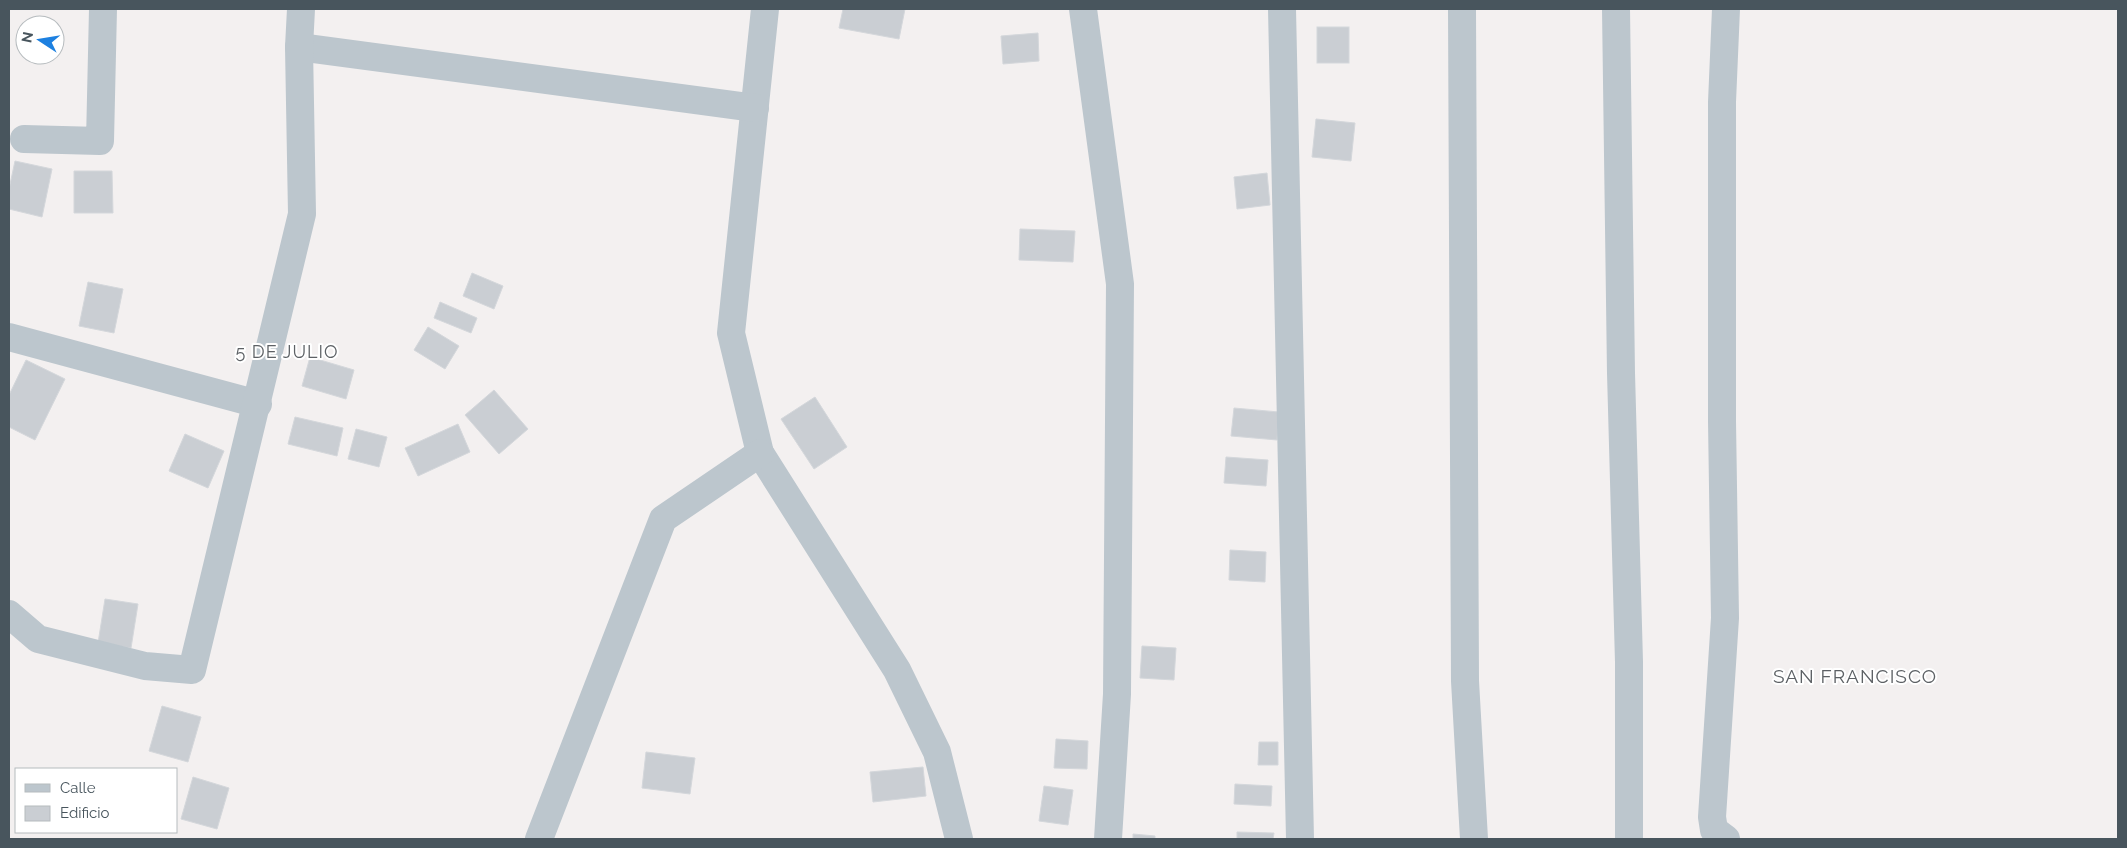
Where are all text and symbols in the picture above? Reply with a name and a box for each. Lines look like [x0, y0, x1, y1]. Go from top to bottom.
north arrow [15, 15, 65, 65]
text: N [18, 30, 36, 44]
district label: 5 DE JULIO [235, 341, 339, 362]
district label: SAN FRANCISCO [1773, 665, 1937, 687]
legend [15, 768, 178, 833]
text: Calle [60, 779, 96, 797]
text: Edificio [60, 804, 110, 822]

